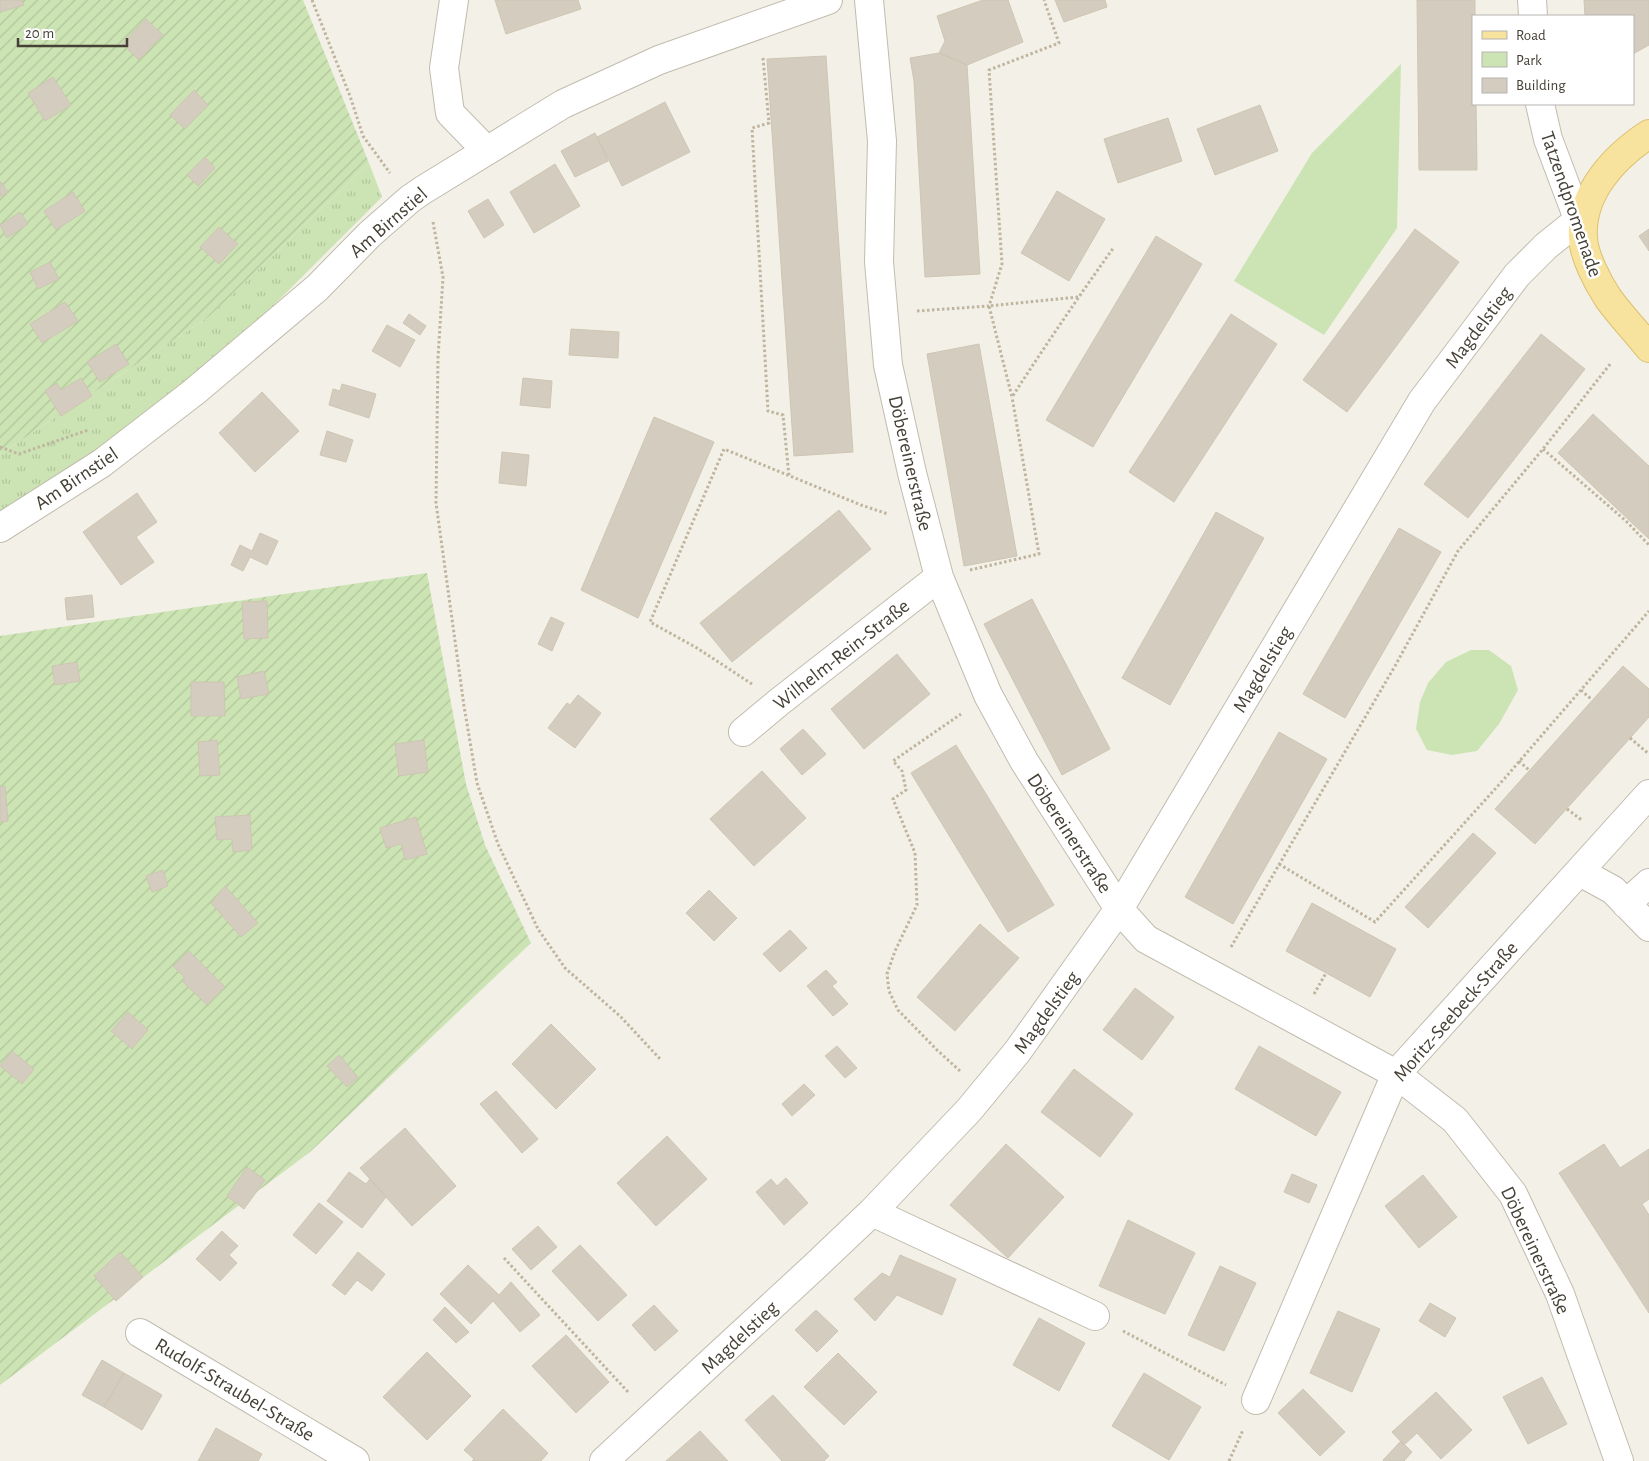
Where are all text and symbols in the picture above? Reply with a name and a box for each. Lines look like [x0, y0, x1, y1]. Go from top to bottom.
scale bar [18, 15, 126, 47]
legend [1472, 15, 1634, 105]
text: 20 m [25, 26, 54, 41]
text: Road [1516, 28, 1546, 43]
text: Park [1516, 53, 1542, 68]
text: Building [1516, 78, 1566, 93]
street label: Tatzendpromenade [1537, 129, 1605, 280]
street label: Am Birnstiel [346, 184, 431, 262]
street label: Magdelstieg [1442, 283, 1516, 372]
street label: Döbereinerstraße [885, 394, 935, 533]
street label: Am Birnstiel [31, 444, 122, 514]
street label: Wilhelm-Rein-Straße [770, 596, 913, 714]
street label: Magdelstieg [1229, 623, 1296, 716]
street label: Döbereinerstraße [1023, 770, 1115, 897]
street label: Moritz-Seebeck-Straße [1390, 938, 1522, 1085]
street label: Magdelstieg [1010, 967, 1083, 1057]
street label: Döbereinerstraße [1497, 1184, 1573, 1317]
street label: Magdelstieg [698, 1297, 782, 1378]
street label: Rudolf-Straubel-Straße [151, 1334, 318, 1445]

